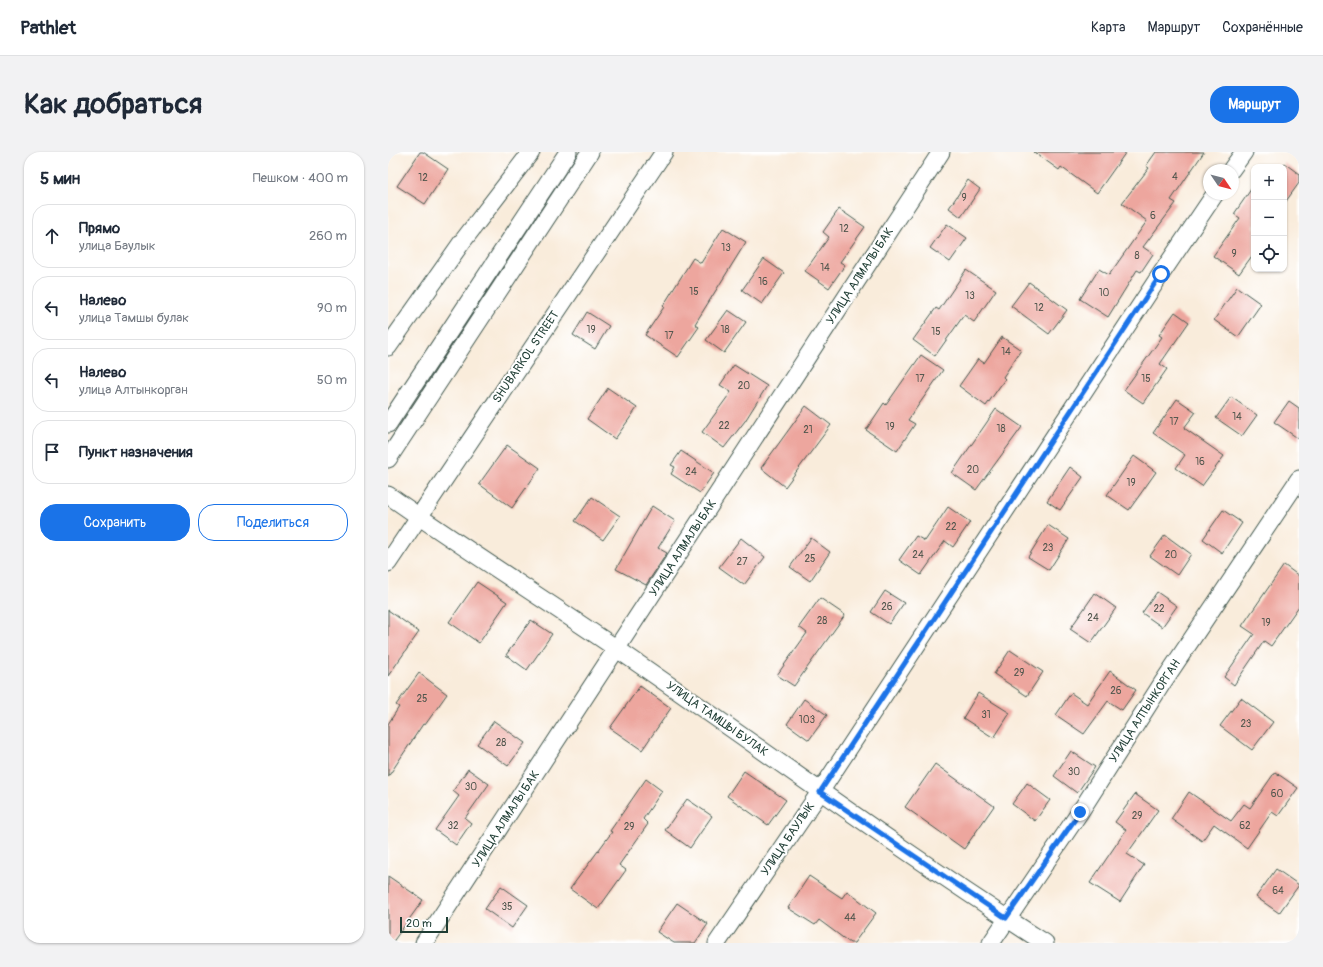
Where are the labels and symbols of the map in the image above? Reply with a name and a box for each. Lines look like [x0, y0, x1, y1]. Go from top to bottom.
north arrow [1203, 164, 1239, 200]
house number: 4 [1172, 171, 1178, 183]
house number: 12 [418, 172, 428, 184]
house number: 9 [961, 192, 967, 204]
house number: 6 [1150, 210, 1156, 222]
house number: 12 [839, 223, 849, 235]
street label: УЛИЦА АЛМАЛЫ БАК [823, 225, 897, 327]
house number: 13 [721, 242, 731, 254]
house number: 9 [1231, 248, 1237, 260]
house number: 8 [1134, 250, 1140, 262]
house number: 14 [820, 262, 830, 274]
route start [1152, 265, 1170, 283]
house number: 16 [758, 276, 768, 288]
house number: 15 [689, 286, 699, 298]
house number: 10 [1099, 287, 1110, 299]
house number: 13 [965, 290, 975, 302]
house number: 12 [1034, 302, 1044, 314]
street label: SHUBARKOL STREET [490, 308, 563, 406]
house number: 19 [586, 324, 596, 336]
house number: 18 [721, 324, 729, 336]
house number: 15 [931, 326, 941, 338]
house number: 17 [664, 330, 674, 342]
house number: 14 [1001, 346, 1011, 358]
house number: 17 [915, 373, 925, 385]
house number: 15 [1141, 373, 1151, 385]
house number: 20 [738, 380, 750, 392]
house number: 14 [1232, 411, 1242, 423]
house number: 17 [1169, 416, 1179, 428]
house number: 22 [718, 420, 730, 432]
house number: 19 [885, 421, 895, 433]
house number: 18 [997, 423, 1005, 435]
house number: 21 [803, 424, 813, 436]
house number: 16 [1195, 456, 1205, 468]
house number: 20 [967, 464, 979, 476]
house number: 24 [685, 466, 697, 478]
house number: 19 [1126, 477, 1136, 489]
street label: УЛИЦА АЛМАЛЫ БАК [646, 497, 720, 599]
house number: 22 [945, 521, 957, 533]
house number: 23 [1043, 542, 1054, 554]
house number: 24 [912, 549, 924, 561]
house number: 20 [1165, 549, 1177, 561]
house number: 25 [804, 553, 816, 565]
house number: 27 [737, 556, 748, 568]
house number: 26 [881, 601, 893, 613]
house number: 22 [1153, 603, 1165, 615]
house number: 24 [1087, 612, 1099, 624]
house number: 28 [817, 615, 827, 627]
house number: 19 [1261, 617, 1271, 629]
street label: УЛИЦА АЛТЫНКОРГАН [1106, 656, 1184, 765]
house number: 29 [1014, 667, 1024, 679]
street label: УЛИЦА ТАМШЫ БУЛАК [663, 678, 771, 760]
house number: 26 [1110, 685, 1122, 697]
house number: 25 [416, 693, 428, 705]
house number: 31 [981, 709, 991, 721]
house number: 103 [799, 714, 816, 726]
house number: 23 [1241, 718, 1252, 730]
house number: 28 [496, 737, 506, 749]
house number: 30 [1068, 766, 1080, 778]
street label: УЛИЦА АЛМАЛЫ БАК [469, 768, 543, 870]
house number: 30 [465, 781, 477, 793]
house number: 60 [1271, 788, 1283, 800]
street label: УЛИЦА БАУЛЫК [758, 799, 818, 879]
route end [1071, 803, 1089, 821]
house number: 29 [1132, 810, 1142, 822]
house number: 32 [447, 820, 459, 832]
house number: 62 [1239, 820, 1251, 832]
house number: 29 [624, 821, 634, 833]
house number: 64 [1272, 885, 1284, 897]
house number: 35 [502, 901, 513, 913]
house number: 44 [844, 912, 856, 924]
scale bar [400, 915, 448, 934]

